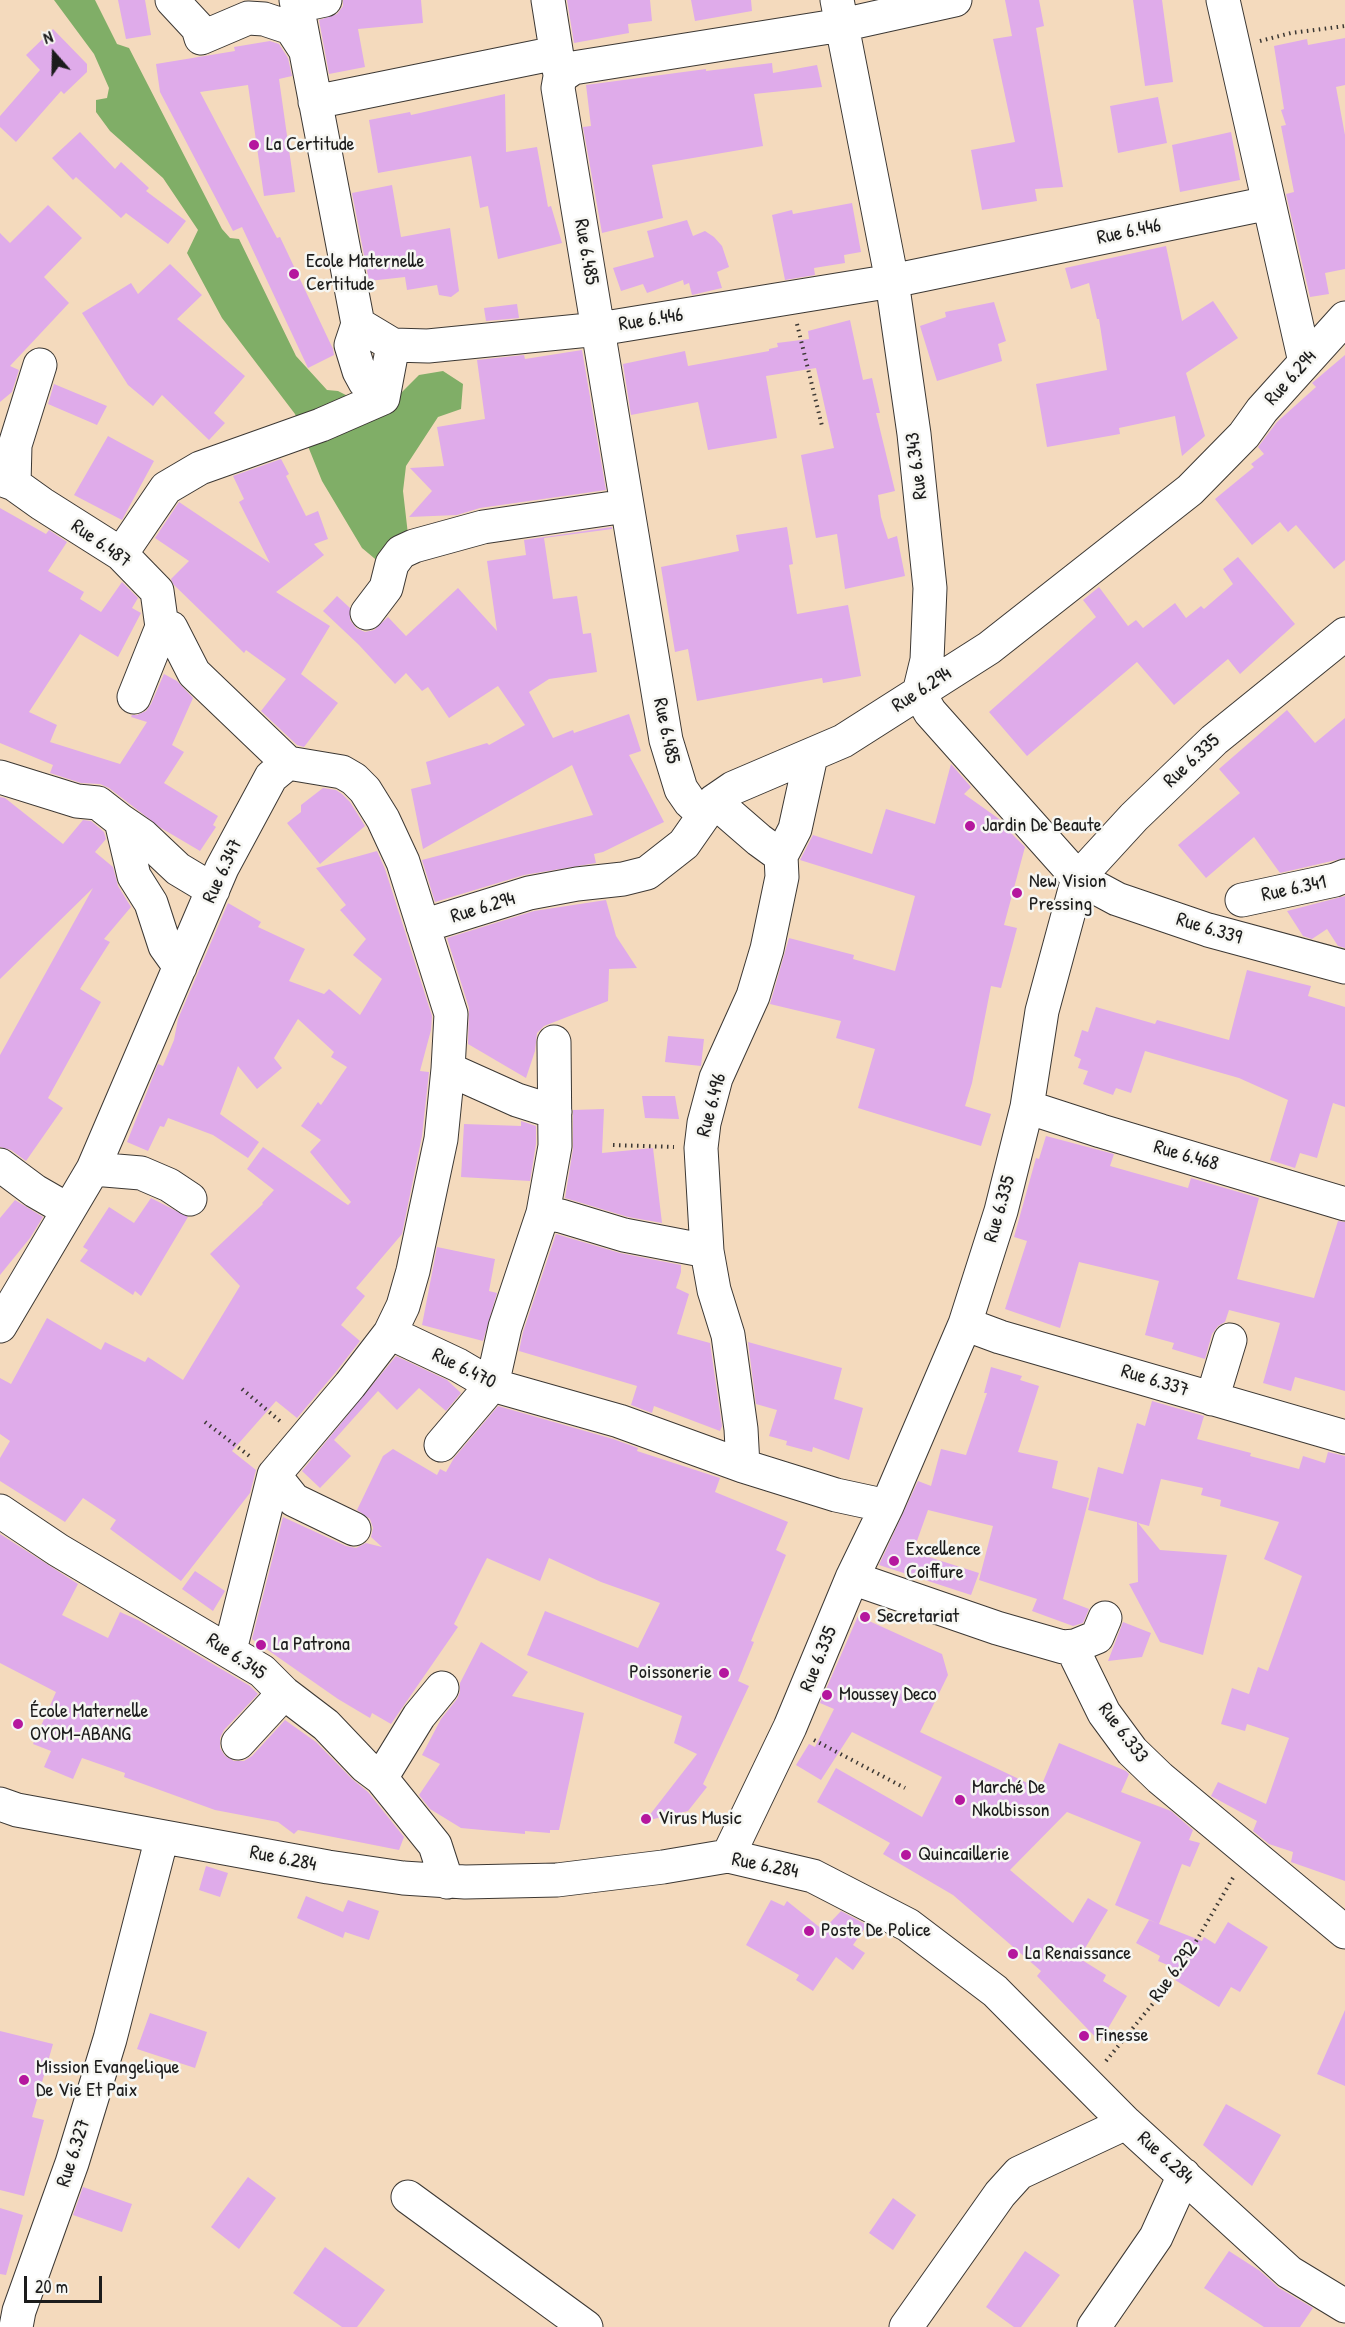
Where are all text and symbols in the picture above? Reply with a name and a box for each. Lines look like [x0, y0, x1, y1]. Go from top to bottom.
north arrow [24, 24, 84, 84]
text: N [40, 25, 56, 49]
place label: La Certitude [266, 133, 354, 157]
marker: La Certitude [247, 138, 261, 152]
street label: Rue 6.446 [1095, 214, 1163, 250]
street label: Rue 6.485 [568, 217, 604, 287]
place label: Ecole Maternelle Certitude [306, 250, 424, 297]
marker: Ecole Maternelle Certitude [287, 267, 301, 281]
street label: Rue 6.446 [617, 303, 685, 337]
street label: Rue 6.294 [1260, 345, 1322, 411]
street label: Rue 6.343 [901, 431, 933, 501]
street label: Rue 6.487 [66, 515, 136, 573]
street label: Rue 6.294 [888, 662, 956, 718]
street label: Rue 6.485 [647, 696, 685, 766]
street label: Rue 6.335 [1159, 729, 1225, 793]
place label: Jardin De Beaute [982, 814, 1102, 838]
marker: Jardin De Beaute [963, 819, 977, 833]
street label: Rue 6.347 [198, 835, 248, 907]
place label: New Vision Pressing [1029, 870, 1106, 917]
street label: Rue 6.341 [1259, 870, 1329, 908]
marker: New Vision Pressing [1010, 886, 1024, 900]
street label: Rue 6.294 [448, 887, 518, 929]
street label: Rue 6.339 [1173, 908, 1245, 950]
street label: Rue 6.496 [692, 1071, 732, 1139]
street label: Rue 6.468 [1151, 1135, 1221, 1177]
street label: Rue 6.335 [979, 1173, 1021, 1245]
street label: Rue 6.470 [428, 1343, 500, 1395]
street label: Rue 6.337 [1118, 1359, 1192, 1403]
place label: Excellence Coiffure [906, 1538, 981, 1585]
marker: Excellence Coiffure [887, 1554, 901, 1568]
place label: Secretariat [877, 1605, 959, 1629]
marker: Secretariat [858, 1610, 872, 1624]
street label: Rue 6.335 [795, 1623, 843, 1695]
street label: Rue 6.345 [202, 1628, 270, 1686]
place label: La Patrona [273, 1633, 350, 1657]
marker: La Patrona [254, 1638, 268, 1652]
place label: Poissonerie [629, 1661, 712, 1685]
marker: Poissonerie [717, 1666, 731, 1680]
place label: Moussey Deco [839, 1683, 937, 1707]
marker: Moussey Deco [820, 1688, 834, 1702]
street label: Rue 6.333 [1093, 1698, 1153, 1768]
place label: École Maternelle OYOM-ABANG [30, 1700, 148, 1747]
marker: École Maternelle OYOM-ABANG [11, 1717, 25, 1731]
place label: Marché De Nkolbisson [972, 1776, 1050, 1823]
marker: Marché De Nkolbisson [953, 1793, 967, 1807]
place label: Virus Music [658, 1807, 742, 1831]
marker: Virus Music [639, 1812, 653, 1826]
street label: Rue 6.284 [248, 1841, 318, 1877]
place label: Quincaillerie [918, 1843, 1009, 1867]
street label: Rue 6.284 [730, 1848, 800, 1884]
marker: Quincaillerie [899, 1848, 913, 1862]
place label: Poste De Police [821, 1919, 931, 1943]
marker: Poste De Police [802, 1924, 816, 1938]
street label: Rue 6.292 [1145, 1937, 1203, 2007]
place label: La Renaissance [1025, 1942, 1131, 1966]
marker: La Renaissance [1006, 1947, 1020, 1961]
place label: Finesse [1096, 2024, 1148, 2048]
marker: Finesse [1077, 2029, 1091, 2043]
place label: Mission Evangelique De Vie Et Paix [36, 2056, 180, 2103]
marker: Mission Evangelique De Vie Et Paix [17, 2073, 31, 2087]
street label: Rue 6.327 [52, 2116, 96, 2190]
street label: Rue 6.284 [1132, 2127, 1198, 2189]
scale bar [27, 2264, 105, 2302]
text: 20 m [35, 2274, 68, 2299]

